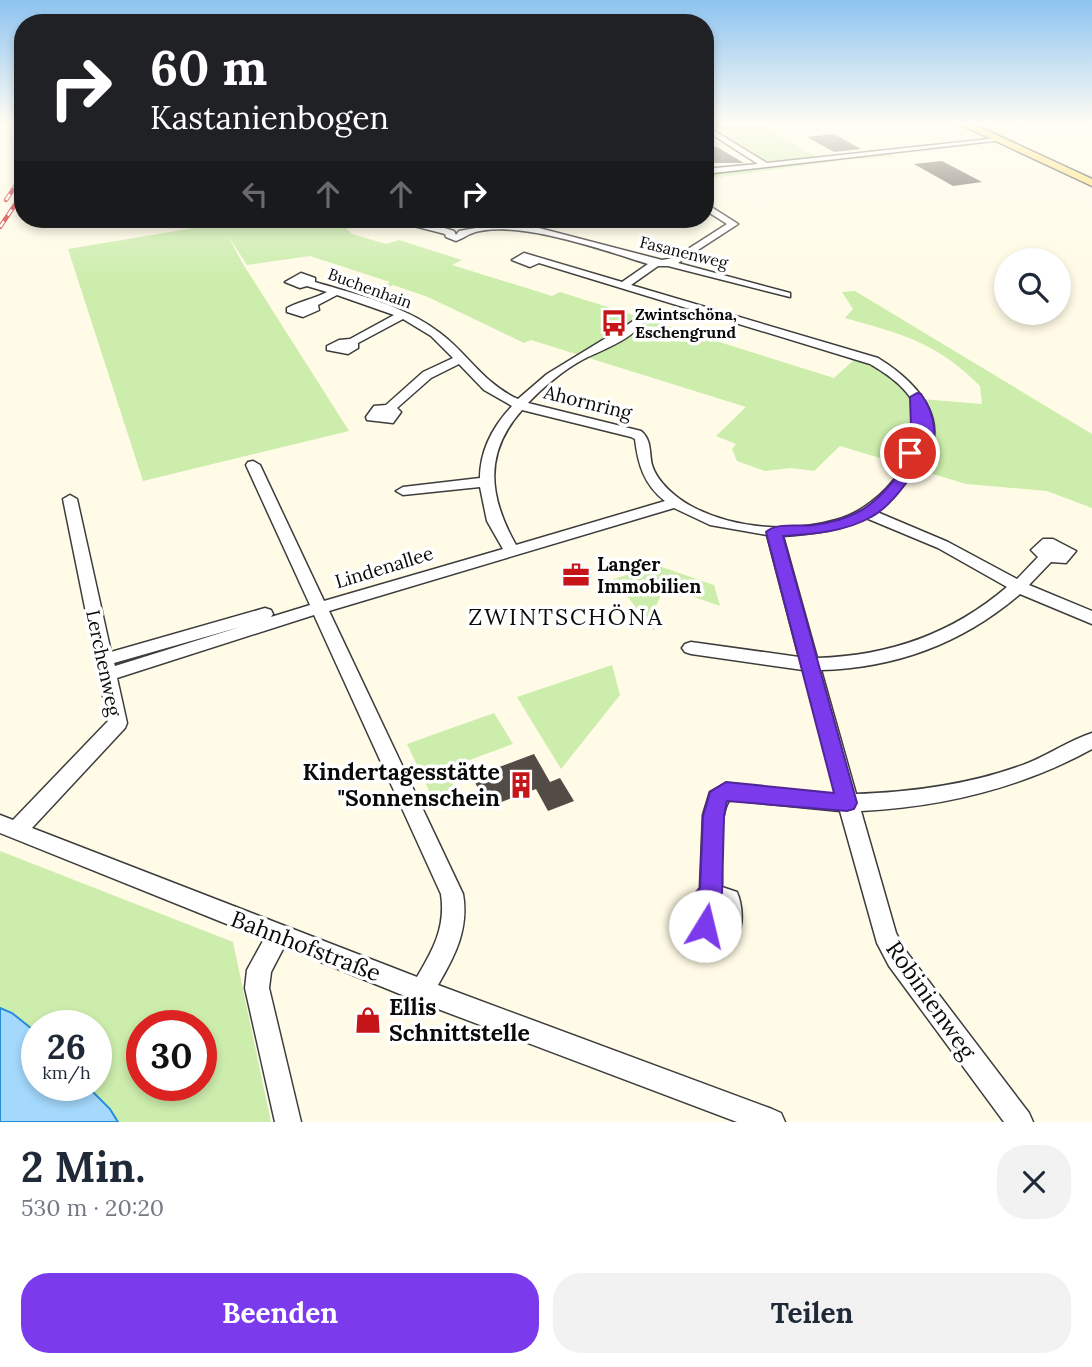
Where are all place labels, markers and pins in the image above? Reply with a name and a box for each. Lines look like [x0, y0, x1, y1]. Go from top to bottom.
place label: Zwintschöna, Eschengrund [635, 304, 737, 342]
bus stop icon: Zwintschöna, Eschengrund [599, 308, 629, 338]
pin [880, 423, 940, 483]
place label: Langer Immobilien [597, 552, 701, 598]
office icon: Langer Immobilien [561, 560, 591, 590]
place label: Kindertagesstätte "Sonnenschein [303, 757, 500, 812]
building icon: Kindertagesstätte "Sonnenschein [506, 770, 536, 800]
place label: Ellis Schnittstelle [389, 992, 530, 1047]
shop icon: Ellis Schnittstelle [353, 1005, 383, 1035]

